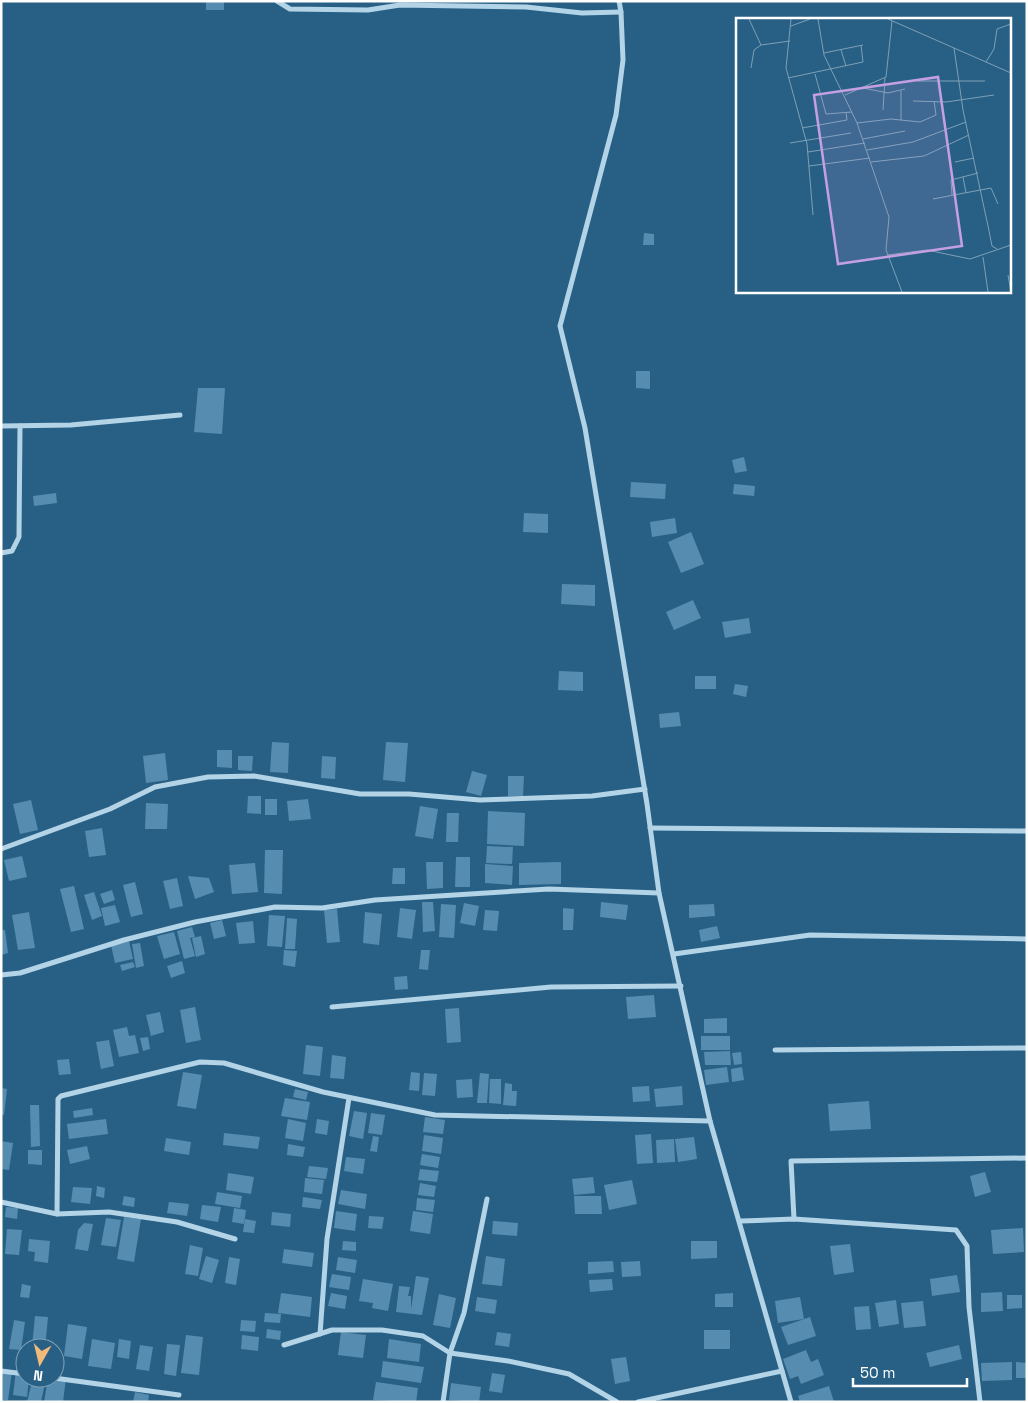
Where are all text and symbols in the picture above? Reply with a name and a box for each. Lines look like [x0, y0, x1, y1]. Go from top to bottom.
inset map [736, 18, 1010, 292]
north arrow [15, 1338, 65, 1388]
scale bar [853, 1356, 967, 1388]
text: 50 m [860, 1363, 895, 1382]
text: N [32, 1366, 44, 1385]

